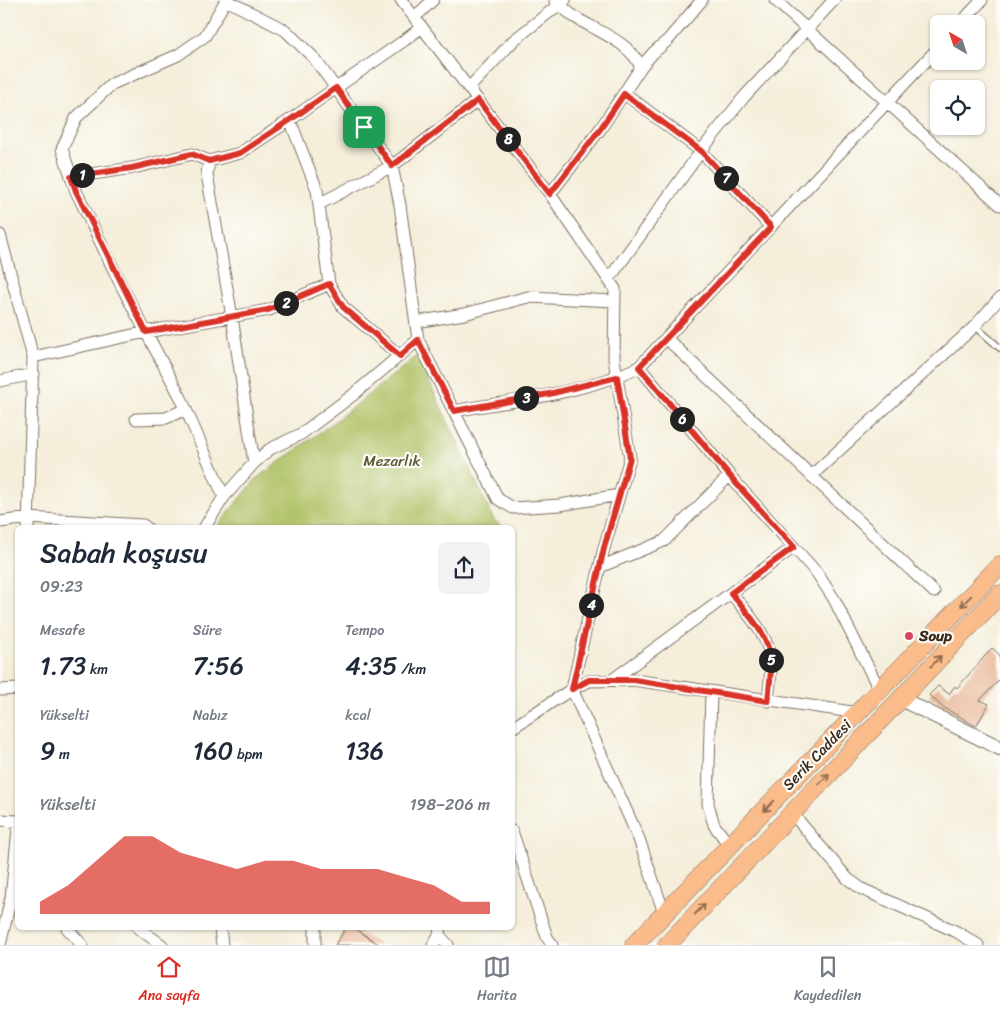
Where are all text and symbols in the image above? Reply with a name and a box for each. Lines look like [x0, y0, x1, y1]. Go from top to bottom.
north arrow [930, 15, 985, 70]
map controls [930, 15, 985, 135]
button: locate [930, 80, 985, 135]
pin [343, 106, 385, 148]
icon: arrive [350, 113, 378, 141]
pin: 8 [496, 126, 520, 152]
text: 8 [504, 127, 513, 152]
pin: 1 [70, 162, 94, 188]
text: 1 [79, 163, 86, 188]
pin: 7 [714, 166, 738, 190]
text: 7 [723, 166, 731, 191]
pin: 2 [274, 290, 298, 316]
text: 2 [282, 291, 291, 316]
pin: 3 [514, 386, 538, 410]
text: 3 [523, 386, 530, 411]
pin: 6 [670, 406, 694, 432]
text: 6 [679, 407, 686, 432]
park label: Mezarlık [363, 448, 422, 474]
text: Sabah koşusu [40, 528, 208, 577]
button: share [438, 542, 490, 594]
text: 09:23 [40, 572, 83, 601]
pin: 4 [578, 592, 604, 618]
text: 4 [587, 593, 596, 618]
one-way arrow [960, 594, 972, 607]
text: Mesafe [40, 618, 85, 643]
text: Süre [193, 618, 222, 643]
text: Tempo [345, 618, 384, 643]
place label: Soup [918, 623, 952, 649]
marker: Soup [903, 630, 915, 642]
text: 1.73 [40, 643, 86, 688]
text: 7:56 [193, 643, 244, 688]
text: 4:35 [345, 643, 398, 688]
pin: 5 [758, 648, 784, 672]
text: 5 [767, 648, 776, 673]
one-way arrow [930, 655, 942, 668]
text: km [86, 657, 108, 682]
text: /km [398, 657, 426, 682]
text: Yükselti [40, 703, 89, 728]
text: Nabız [193, 703, 228, 728]
text: kcal [345, 703, 371, 728]
street label: Serik Caddesi [776, 713, 858, 797]
text: 9 [40, 728, 55, 773]
text: 160 [193, 728, 233, 773]
text: 136 [345, 728, 384, 773]
text: m [55, 742, 70, 767]
text: bpm [233, 742, 263, 767]
one-way arrow [818, 773, 830, 785]
text: Yükselti [40, 790, 96, 819]
text: 198–206 m [410, 790, 490, 819]
one-way arrow [763, 799, 775, 811]
one-way arrow [694, 903, 706, 916]
tab: Ana sayfa [139, 953, 200, 1008]
tab: Harita [477, 953, 517, 1008]
tab: Kaydedilen [794, 953, 861, 1008]

